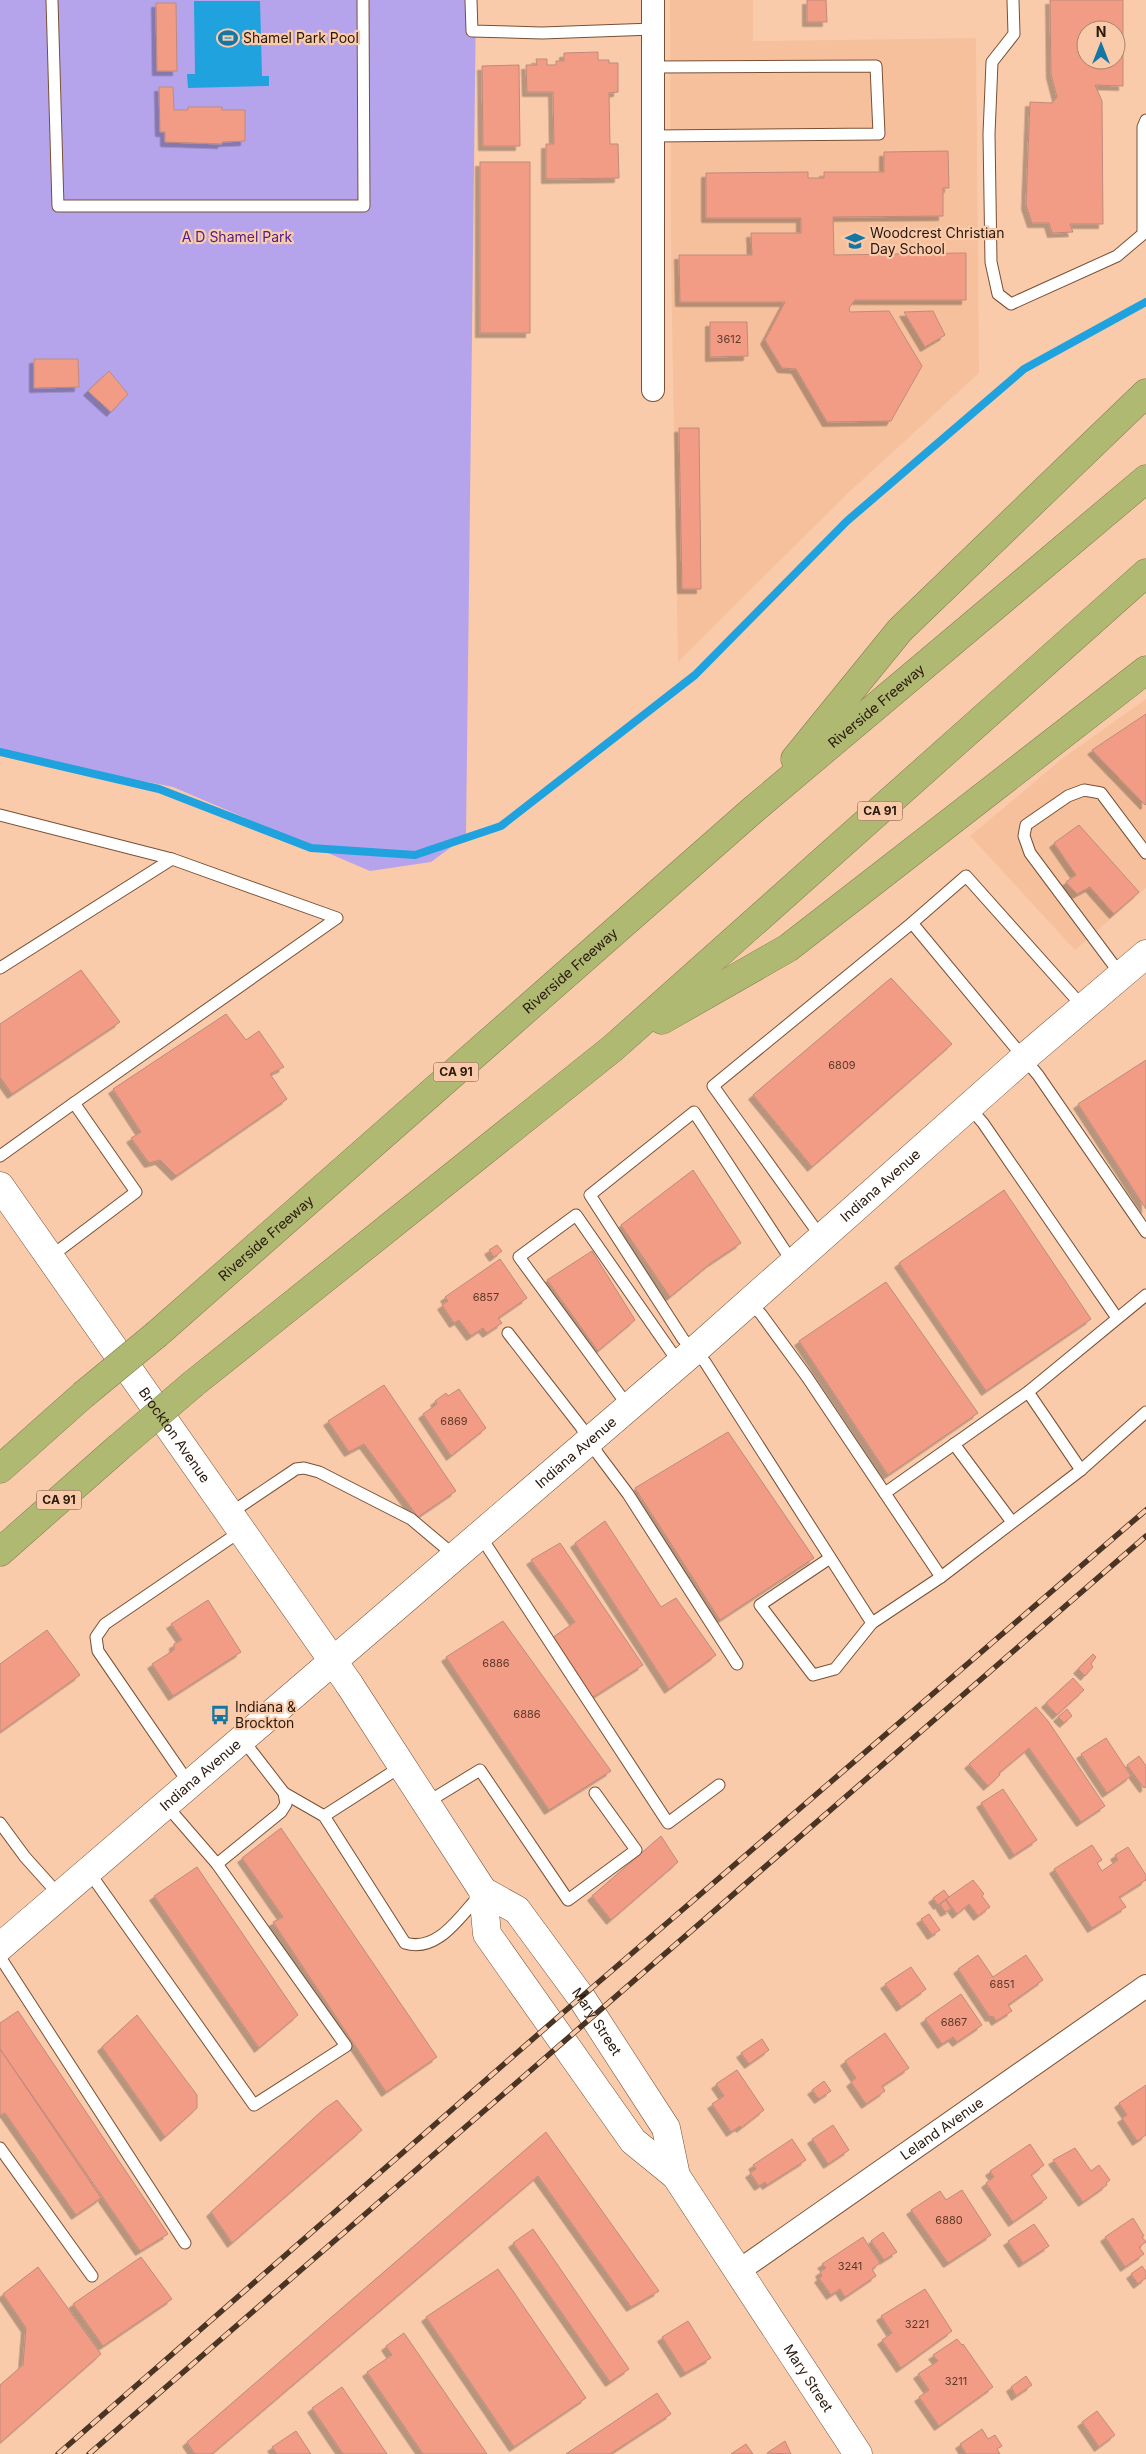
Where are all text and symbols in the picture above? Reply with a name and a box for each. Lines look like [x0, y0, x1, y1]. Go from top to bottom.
north arrow [1076, 20, 1126, 70]
text: N [1096, 23, 1106, 40]
sports icon: Shamel Park Pool [217, 27, 239, 49]
place label: Shamel Park Pool [243, 29, 359, 46]
place label: Woodcrest Christian Day School [870, 224, 1004, 257]
park label: A D Shamel Park [182, 228, 293, 245]
school or university icon: Woodcrest Christian Day School [844, 230, 866, 252]
house number: 3612 [717, 332, 741, 346]
street label: Riverside Freeway [824, 660, 928, 751]
road number: CA 91 [858, 801, 902, 820]
street label: Riverside Freeway [519, 924, 621, 1017]
house number: 6809 [828, 1058, 856, 1072]
road number: CA 91 [434, 1062, 478, 1082]
street label: Indiana Avenue [837, 1145, 923, 1225]
street label: Riverside Freeway [215, 1191, 317, 1284]
house number: 6857 [473, 1290, 499, 1304]
street label: Brockton Avenue [136, 1384, 214, 1486]
street label: Indiana Avenue [532, 1413, 619, 1492]
house number: 6869 [440, 1414, 468, 1428]
road number: CA 91 [36, 1490, 82, 1510]
house number: 6886 [482, 1656, 510, 1670]
place label: Indiana & Brockton [235, 1698, 296, 1731]
bus stop icon: Indiana & Brockton [209, 1704, 231, 1726]
house number: 6886 [513, 1707, 541, 1721]
street label: Indiana Avenue [156, 1735, 244, 1814]
house number: 6851 [990, 1977, 1014, 1991]
street label: Mary Street [569, 1984, 626, 2059]
house number: 6867 [941, 2015, 967, 2029]
street label: Leland Avenue [897, 2093, 986, 2163]
house number: 6880 [935, 2213, 963, 2227]
house number: 3241 [838, 2259, 862, 2273]
house number: 3221 [905, 2317, 929, 2331]
street label: Mary Street [780, 2341, 837, 2415]
house number: 3211 [945, 2374, 967, 2388]

